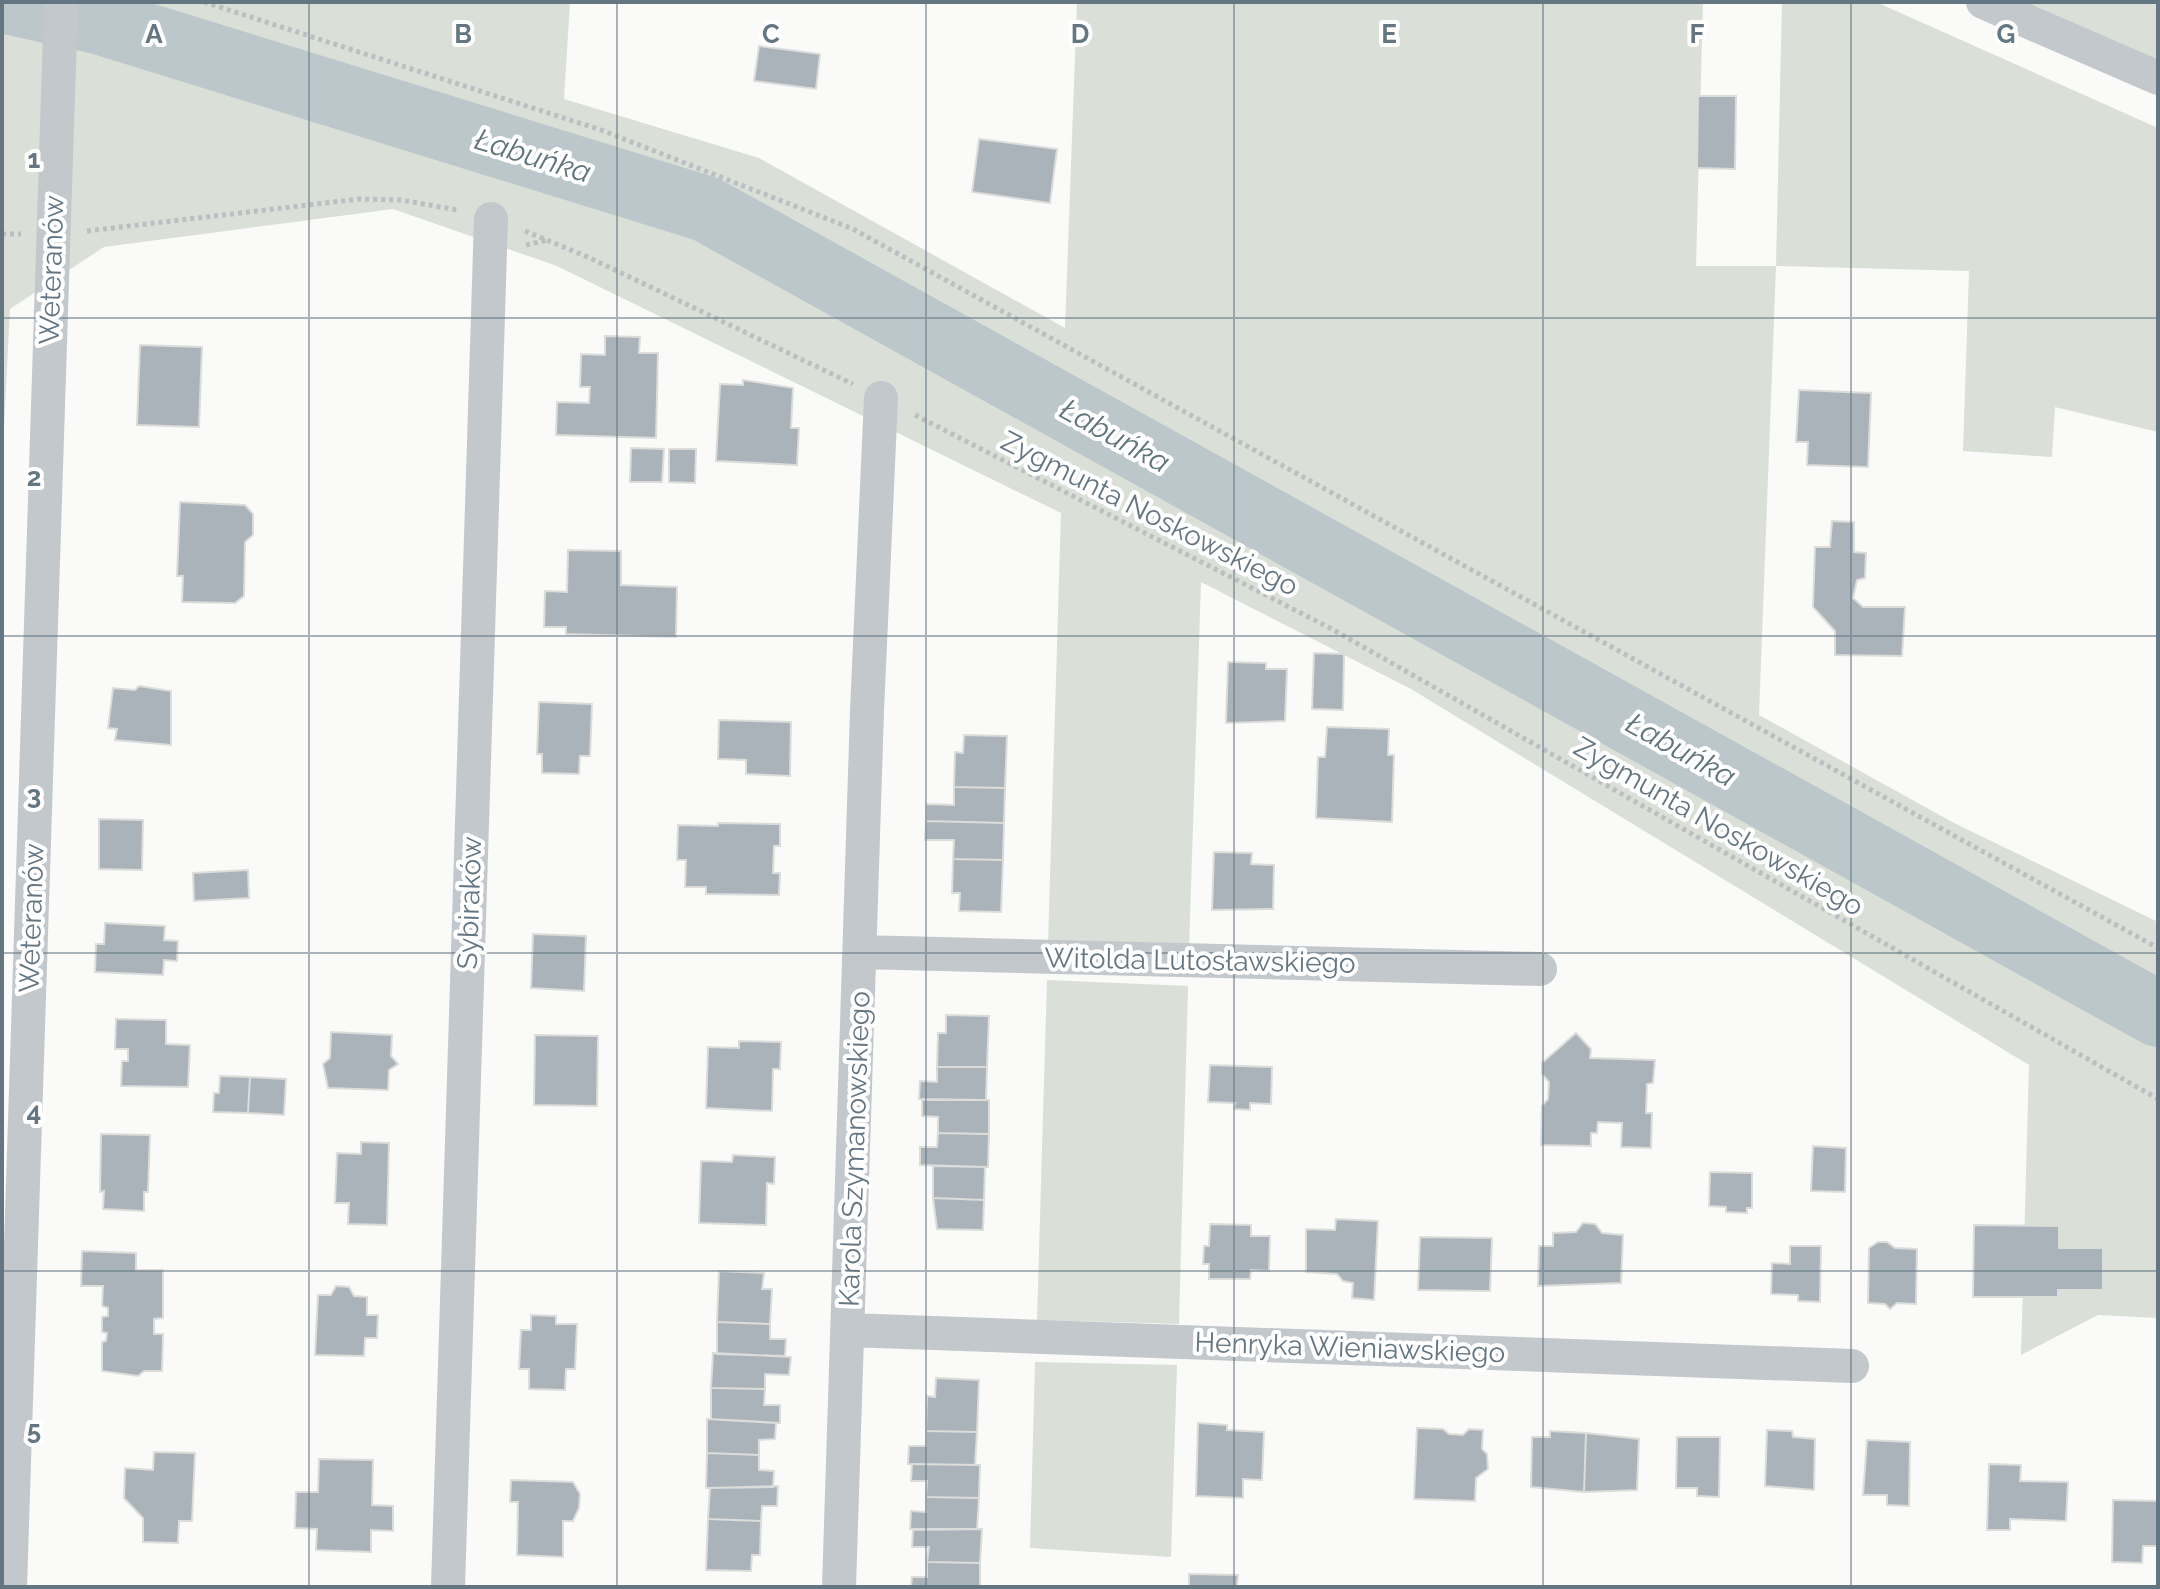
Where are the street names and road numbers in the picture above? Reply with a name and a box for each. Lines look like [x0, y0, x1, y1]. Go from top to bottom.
street label: Weteranów [32, 194, 71, 345]
street label: Zygmunta Noskowskiego [996, 424, 1304, 603]
street label: Zygmunta Noskowskiego [1568, 730, 1869, 923]
street label: Sybiraków [451, 836, 488, 970]
street label: Weteranów [12, 842, 51, 993]
street label: Witolda Lutosławskiego [1044, 941, 1356, 980]
street label: Karola Szymanowskiego [832, 991, 877, 1307]
street label: Henryka Wieniawskiego [1194, 1326, 1506, 1369]

